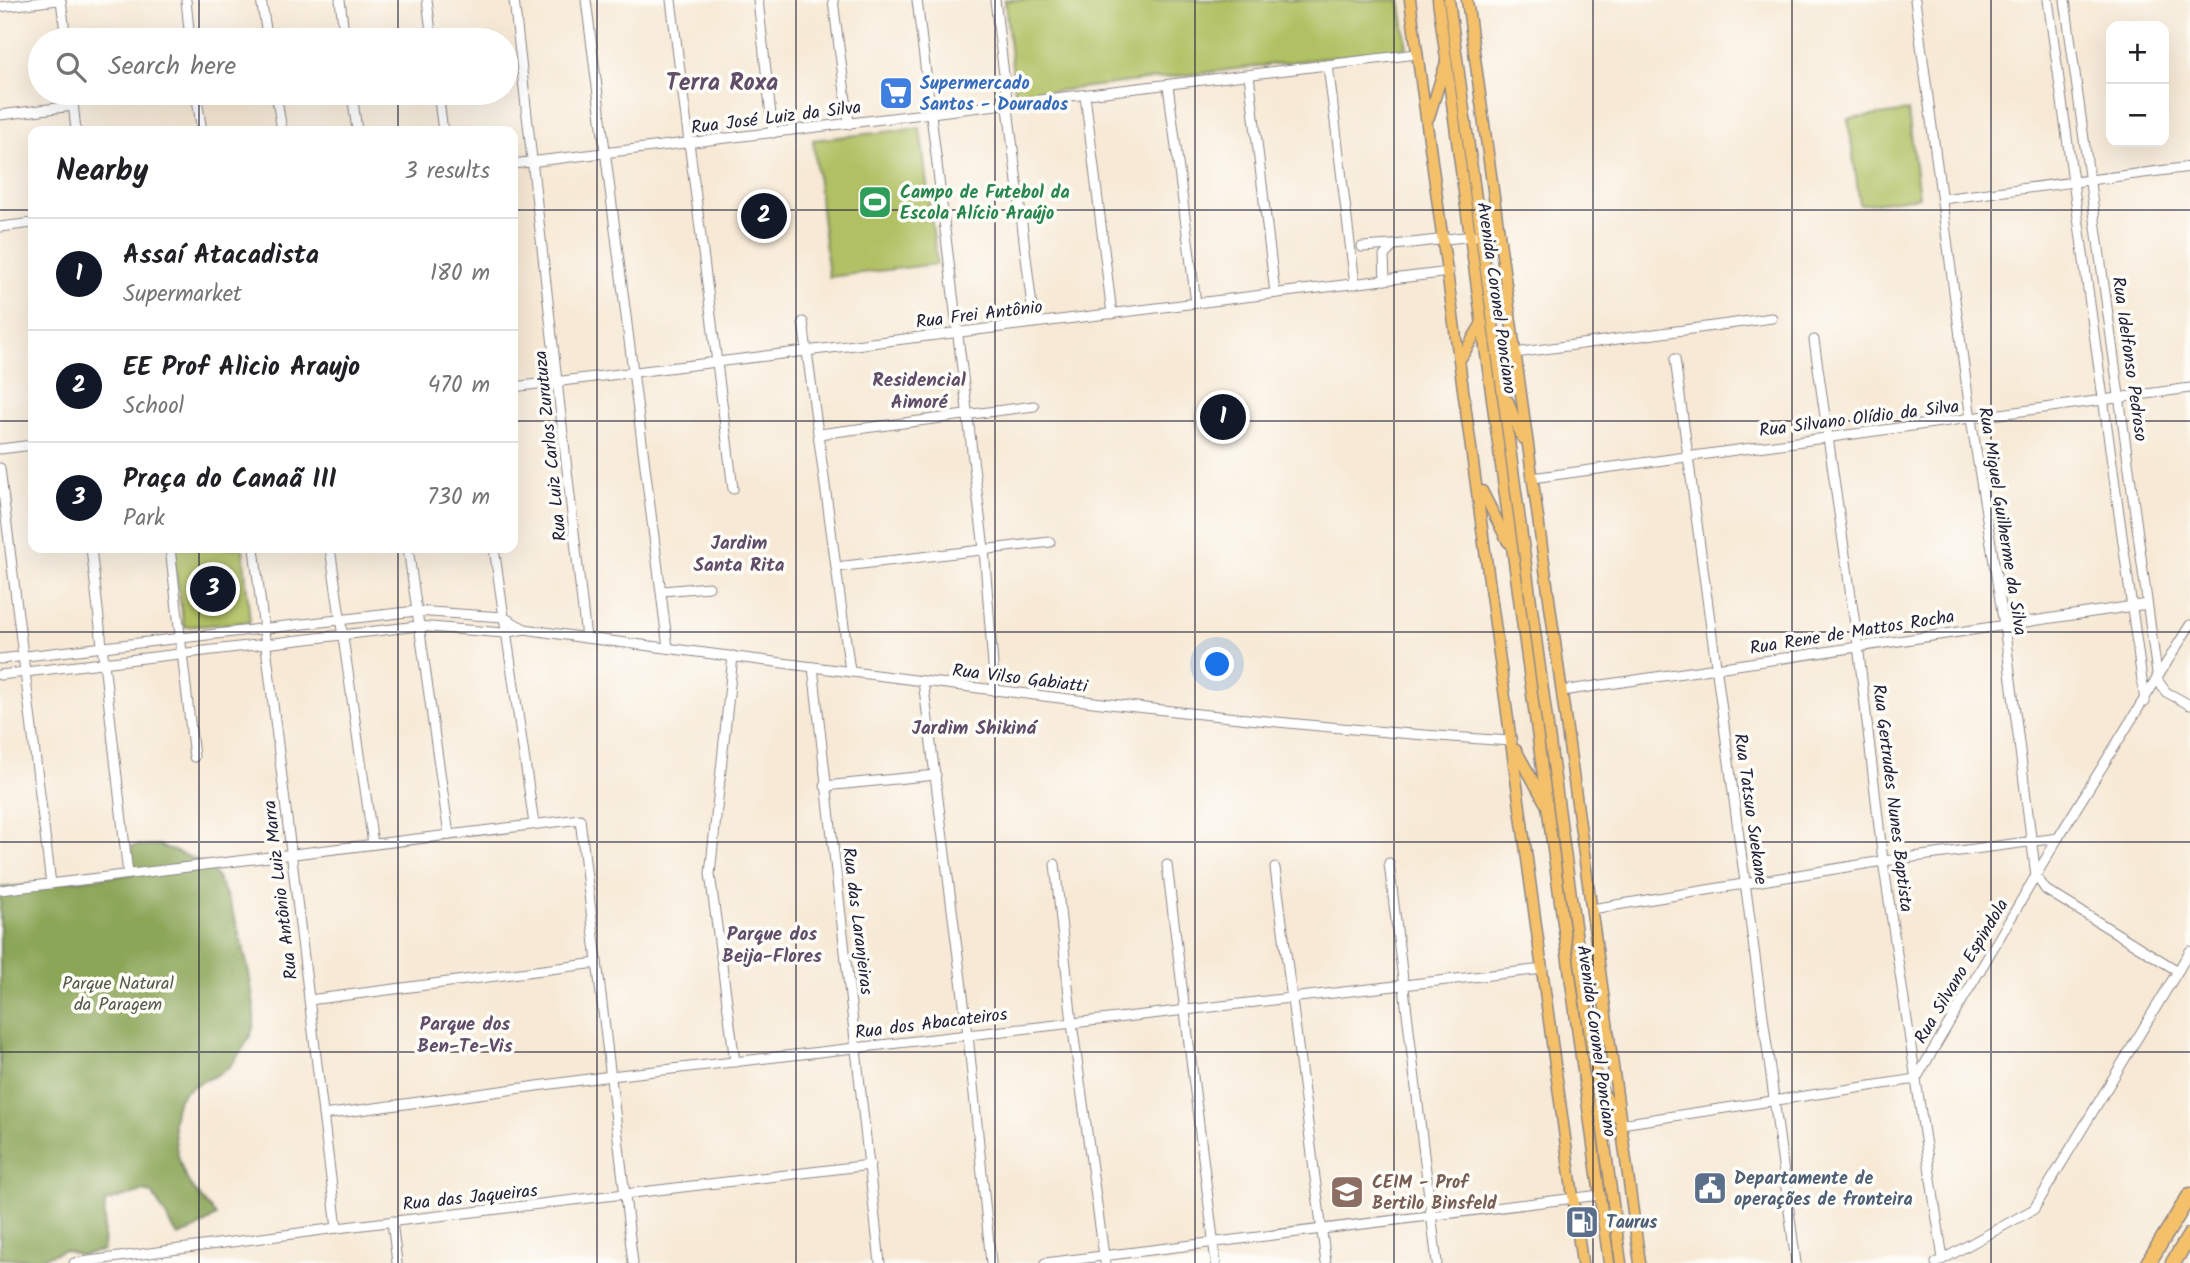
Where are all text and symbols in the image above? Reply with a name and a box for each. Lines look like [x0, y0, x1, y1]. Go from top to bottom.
map controls [2106, 21, 2169, 147]
button: + [2106, 21, 2169, 84]
search box [28, 28, 518, 105]
text: Search here [108, 46, 236, 88]
icon: search [52, 48, 90, 86]
district label: Terra Roxa [666, 64, 778, 103]
place label: Supermercado Santos - Dourados [920, 70, 1069, 120]
supermarket icon: Supermercado Santos - Dourados [877, 74, 915, 112]
button: − [2106, 84, 2169, 147]
street label: Rua José Luiz da Silva [690, 94, 863, 143]
text: Nearby [56, 148, 148, 196]
text: 3 results [404, 154, 490, 190]
place label: Campo de Futebol da Escola Alício Araújo [900, 179, 1070, 229]
sports icon: Campo de Futebol da Escola Alício Araújo [856, 183, 894, 221]
pin: 2 [741, 190, 787, 242]
street label: Avenida Coronel Ponciano [1468, 200, 1523, 396]
text: Assaí Atacadista [123, 235, 319, 277]
text: 1 [76, 256, 82, 292]
text: 180 m [430, 256, 490, 292]
street label: Rua Idelfonso Pedroso [2103, 275, 2154, 444]
text: Supermarket [123, 277, 242, 313]
street label: Rua Frei Antônio [914, 293, 1044, 338]
text: EE Prof Alicio Araujo [123, 347, 360, 389]
street label: Rua Luiz Carlos Zurutuza [527, 349, 576, 543]
district label: Residencial Aimoré [872, 366, 967, 418]
text: 2 [72, 368, 86, 404]
text: 470 m [428, 368, 490, 404]
text: School [123, 389, 184, 425]
pin: 1 [1200, 391, 1246, 443]
street label: Rua Silvano Olídio da Silva [1757, 393, 1961, 446]
street label: Rua Miguel Guilherme da Silva [1969, 405, 2034, 638]
text: Praça do Canaã III [123, 459, 336, 501]
text: 3 [73, 480, 85, 516]
text: 730 m [427, 480, 490, 516]
text: Park [123, 501, 165, 537]
district label: Jardim Santa Rita [694, 529, 785, 581]
pin: 3 [190, 563, 236, 615]
street label: Rua Rene de Mattos Rocha [1748, 603, 1957, 664]
your location [1200, 647, 1234, 681]
street label: Rua Vilso Gabiatti [951, 657, 1090, 702]
street label: Rua Gertrudes Nunes Baptista [1863, 682, 1920, 914]
district label: Jardim Shikiná [912, 714, 1038, 744]
street label: Rua Tatsuo Suekane [1725, 732, 1774, 887]
street label: Rua Antônio Luiz Marra [256, 798, 307, 981]
street label: Rua das Laranjeiras [833, 846, 880, 997]
street label: Rua Silvano Espindola [1907, 894, 2017, 1050]
district label: Parque dos Beija-Flores [722, 920, 822, 972]
street label: Avenida Coronel Ponciano [1568, 943, 1623, 1139]
park label: Parque Natural da Paragem [62, 970, 174, 1020]
street label: Rua dos Abacateiros [853, 1001, 1009, 1048]
district label: Parque dos Ben-Te-Vis [417, 1010, 513, 1062]
place label: Departamente de operações de fronteira [1734, 1165, 1913, 1215]
place label: CEIM - Prof Bertilo Binsfeld [1372, 1169, 1497, 1219]
public building icon: Departamente de operações de fronteira [1691, 1169, 1729, 1207]
school or university icon: CEIM - Prof Bertilo Binsfeld [1328, 1173, 1366, 1211]
street label: Rua das Jaqueiras [401, 1177, 539, 1220]
fuel station icon: Taurus [1563, 1203, 1601, 1241]
place label: Taurus [1606, 1209, 1658, 1238]

